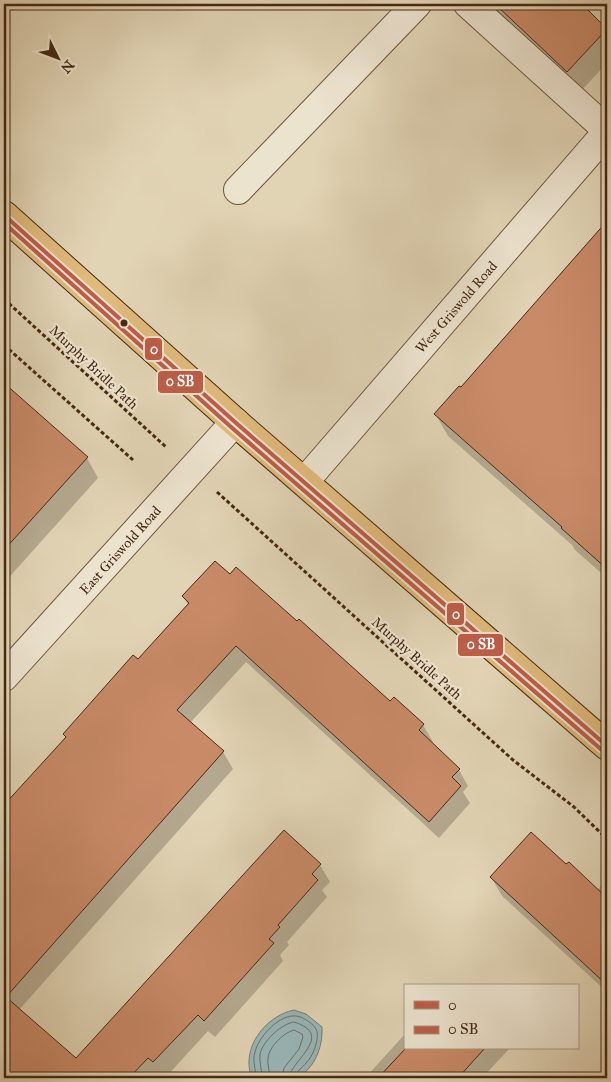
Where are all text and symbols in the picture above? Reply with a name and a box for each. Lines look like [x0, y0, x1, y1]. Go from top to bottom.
north arrow [32, 32, 82, 82]
text: N [57, 56, 78, 77]
street label: West Griswold Road [412, 258, 501, 357]
unlabelled marker [119, 318, 129, 328]
street label: Murphy Bridle Path [46, 322, 142, 413]
line badge: 0 [144, 337, 163, 361]
text: 0 [150, 341, 158, 358]
line badge: 0 SB [157, 370, 204, 394]
text: 0 SB [166, 373, 194, 390]
street label: East Griswold Road [76, 503, 165, 598]
line badge: 0 [446, 602, 465, 626]
text: 0 [452, 606, 460, 623]
street label: Murphy Bridle Path [368, 613, 465, 703]
line badge: 0 SB [457, 633, 504, 657]
text: 0 SB [467, 636, 495, 653]
legend [404, 984, 578, 1050]
text: 0 [448, 996, 457, 1014]
text: 0 SB [448, 1020, 479, 1038]

